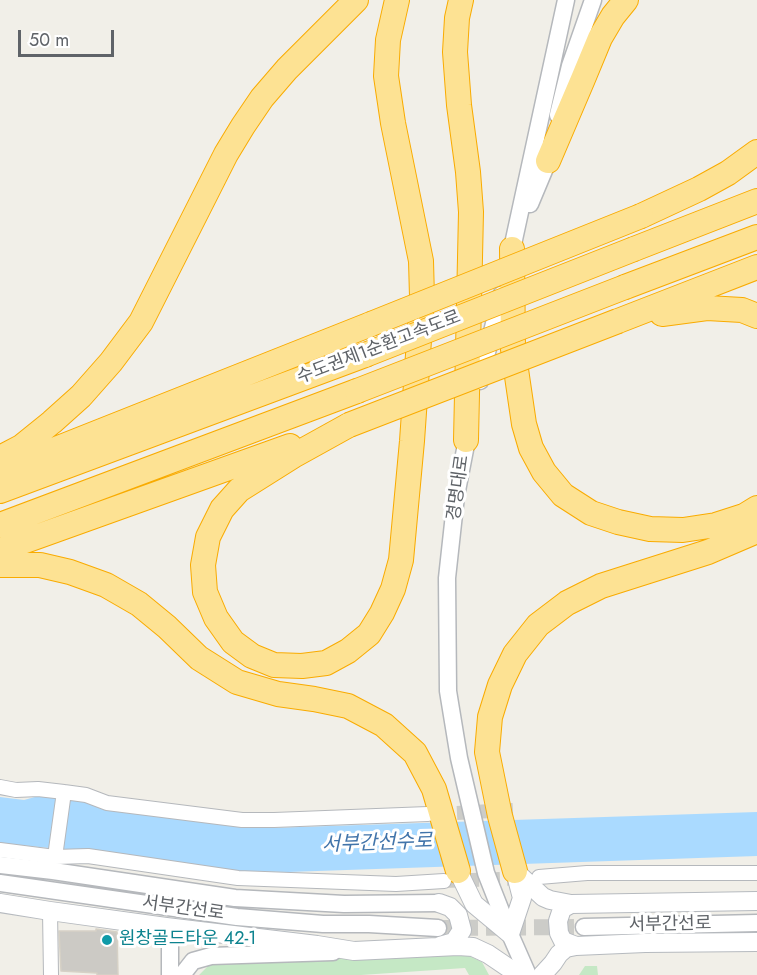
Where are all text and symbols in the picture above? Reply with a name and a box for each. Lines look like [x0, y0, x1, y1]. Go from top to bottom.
scale bar [21, 18, 117, 56]
text: 50 m [29, 27, 69, 53]
street label: 수도권제1순환고속도로 [294, 307, 464, 389]
street label: 경명대로 [444, 454, 474, 522]
water label: 서부간선수로 [321, 830, 433, 858]
street label: 서부간선로 [140, 893, 226, 925]
street label: 서부간선로 [628, 913, 712, 937]
place label: 원창골드타운 42-1 [119, 929, 256, 951]
marker: 원창골드타운 42-1 [100, 933, 114, 947]

